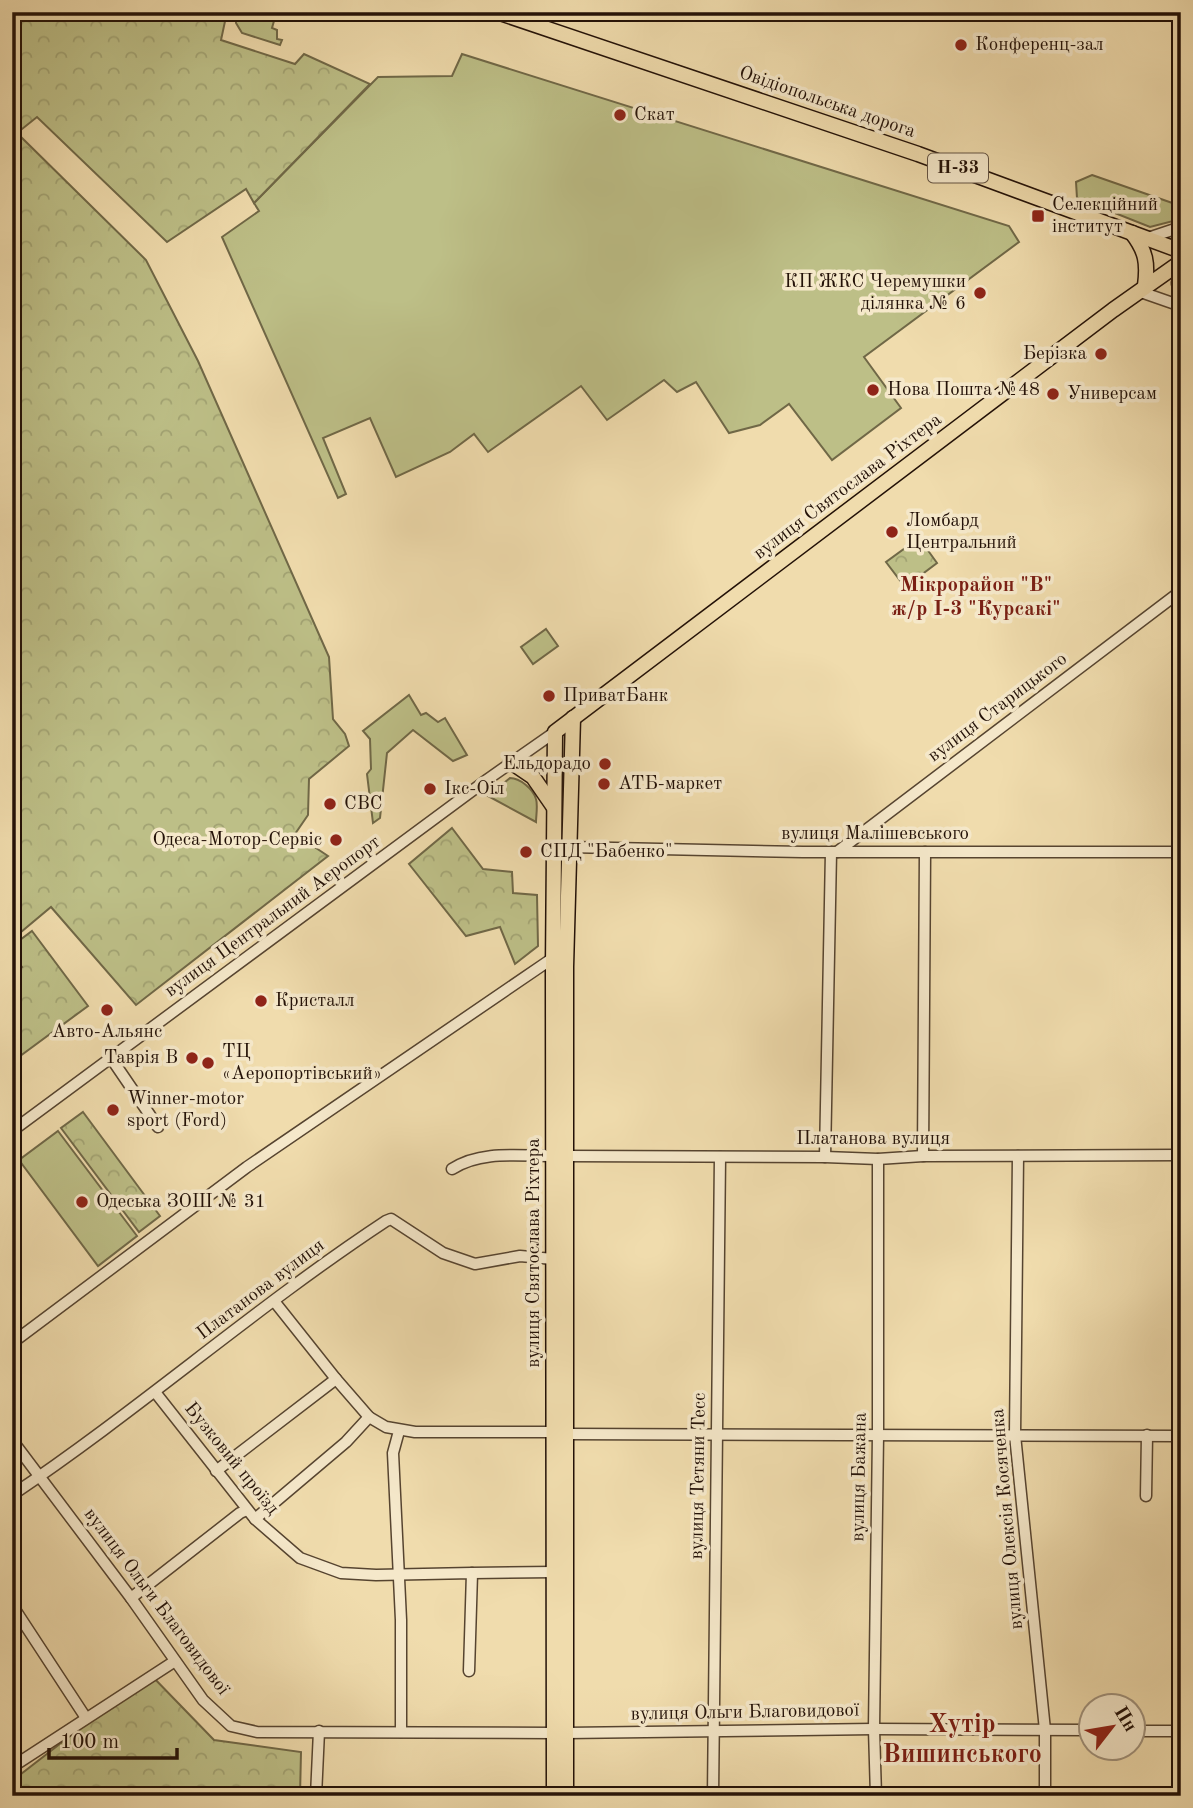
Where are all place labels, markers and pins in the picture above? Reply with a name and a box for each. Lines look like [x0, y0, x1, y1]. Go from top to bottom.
place label: Конференц-зал [975, 36, 1104, 55]
marker: Конференц-зал [953, 37, 969, 53]
place label: Скат [634, 106, 675, 125]
marker: Скат [612, 107, 628, 123]
place label: Селекційний інститут [1052, 196, 1158, 237]
marker: Селекційний інститут [1030, 208, 1046, 224]
place label: КП ЖКС Черемушки ділянка № 6 [784, 273, 966, 314]
marker: КП ЖКС Черемушки ділянка № 6 [972, 285, 988, 301]
place label: Берізка [1023, 345, 1088, 364]
marker: Берізка [1093, 346, 1109, 362]
place label: Нова Пошта №48 [887, 381, 1040, 400]
marker: Нова Пошта №48 [865, 382, 881, 398]
place label: Универсам [1067, 385, 1157, 404]
marker: Универсам [1045, 386, 1061, 402]
place label: Ломбард Центральний [906, 512, 1017, 553]
marker: Ломбард Центральний [884, 524, 900, 540]
place label: ПриватБанк [563, 687, 669, 706]
marker: ПриватБанк [541, 688, 557, 704]
place label: Ельдорадо [503, 755, 591, 774]
marker: Ельдорадо [597, 756, 613, 772]
place label: АТБ-маркет [618, 775, 722, 794]
marker: АТБ-маркет [596, 776, 612, 792]
place label: Ікс-Оіл [444, 780, 504, 799]
marker: Ікс-Оіл [422, 781, 438, 797]
place label: СВС [344, 795, 383, 814]
marker: СВС [322, 796, 338, 812]
place label: Одеса-Мотор-Сервіс [153, 831, 322, 850]
marker: Одеса-Мотор-Сервіс [328, 832, 344, 848]
place label: СПД "Бабенко" [540, 843, 672, 862]
marker: СПД "Бабенко" [518, 844, 534, 860]
place label: Кристалл [275, 992, 355, 1011]
marker: Кристалл [253, 993, 269, 1009]
marker: Авто-Альянс [99, 1002, 115, 1018]
place label: Авто-Альянс [52, 1023, 162, 1042]
place label: ТЦ «Аеропортівський» [222, 1043, 382, 1084]
place label: Таврія В [104, 1049, 178, 1068]
marker: Таврія В [184, 1050, 200, 1066]
marker: ТЦ «Аеропортівський» [200, 1055, 216, 1071]
place label: Winner-motor sport (Ford) [127, 1090, 244, 1131]
marker: Winner-motor sport (Ford) [105, 1102, 121, 1118]
place label: Одеська ЗОШ № 31 [96, 1193, 266, 1212]
marker: Одеська ЗОШ № 31 [74, 1194, 90, 1210]

